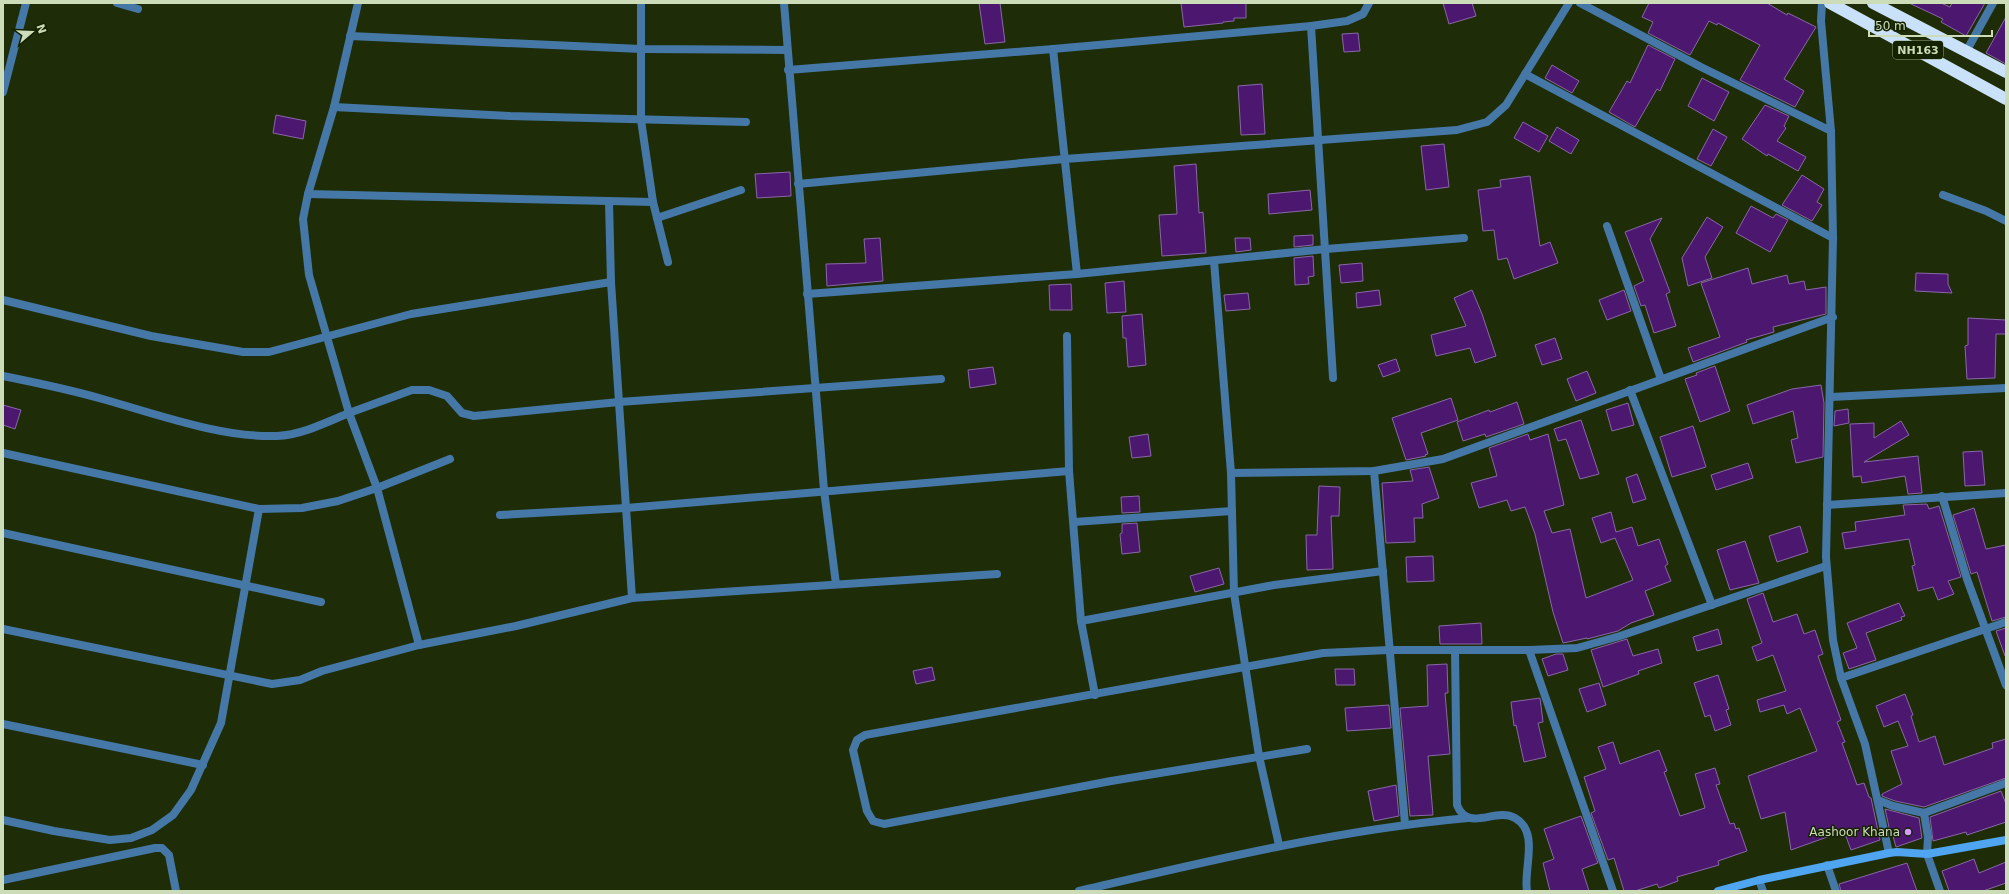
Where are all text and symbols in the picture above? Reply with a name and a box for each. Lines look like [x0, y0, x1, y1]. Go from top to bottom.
north arrow [12, 12, 52, 52]
scale bar [1869, 12, 1992, 38]
text: 50 m [1875, 19, 1906, 33]
text: N [33, 22, 49, 35]
road number: NH163 [1893, 41, 1943, 59]
place label: Aashoor Khana [1809, 825, 1900, 839]
marker: Aashoor Khana [1903, 827, 1913, 837]

